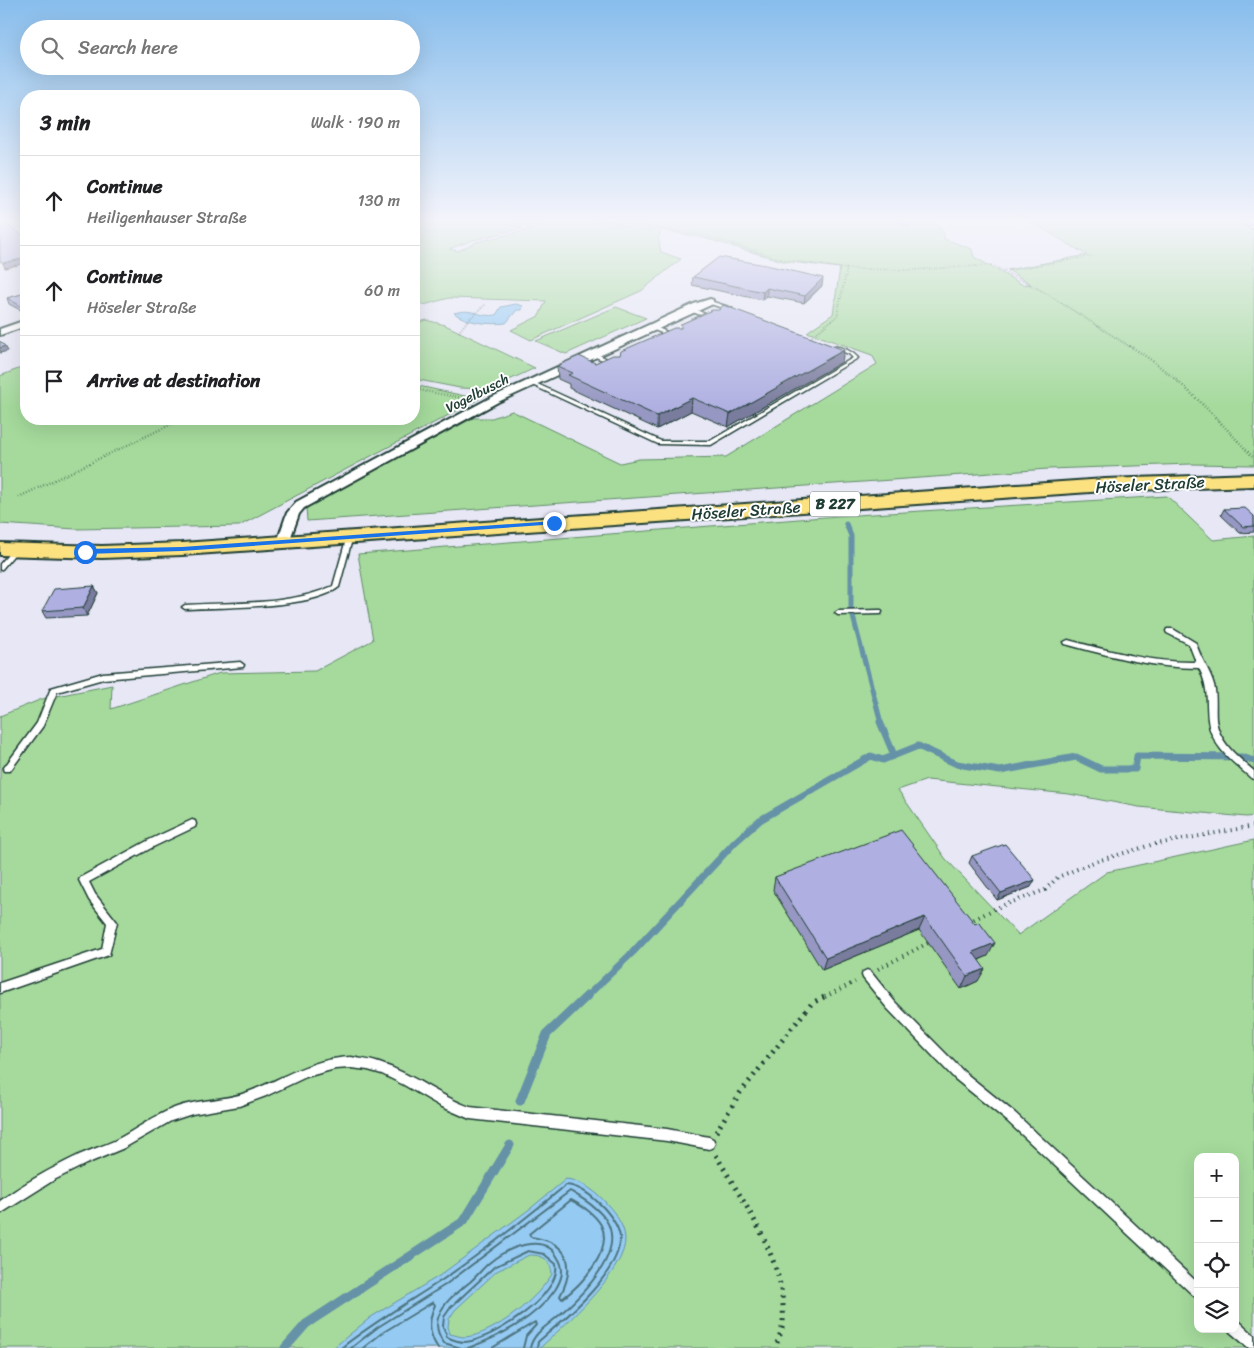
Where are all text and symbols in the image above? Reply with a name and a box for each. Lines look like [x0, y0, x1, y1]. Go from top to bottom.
search box [20, 20, 420, 75]
text: Search here [78, 31, 178, 64]
icon: search [38, 34, 66, 62]
text: 3 min [40, 104, 90, 142]
text: Walk · 190 m [311, 108, 400, 137]
text: Continue [87, 170, 163, 203]
text: 130 m [358, 186, 400, 215]
icon: ahead [40, 187, 68, 215]
text: Heiligenhauser Straße [87, 203, 247, 232]
text: Continue [87, 260, 163, 293]
text: 60 m [364, 276, 400, 305]
icon: ahead [40, 277, 68, 305]
text: Höseler Straße [87, 293, 196, 322]
text: Arrive at destination [87, 364, 260, 397]
icon: arrive [40, 367, 68, 395]
street label: Vogelbusch [441, 367, 513, 420]
street label: Höseler Straße [1095, 467, 1205, 502]
street label: Höseler Straße [690, 492, 802, 529]
road number: B 227 [810, 492, 860, 516]
route end [543, 512, 566, 535]
route start [74, 541, 97, 564]
map controls [1194, 1153, 1239, 1333]
button: + [1194, 1153, 1239, 1198]
button: − [1194, 1198, 1239, 1243]
button: locate [1194, 1243, 1239, 1288]
button: layers [1194, 1288, 1239, 1333]

